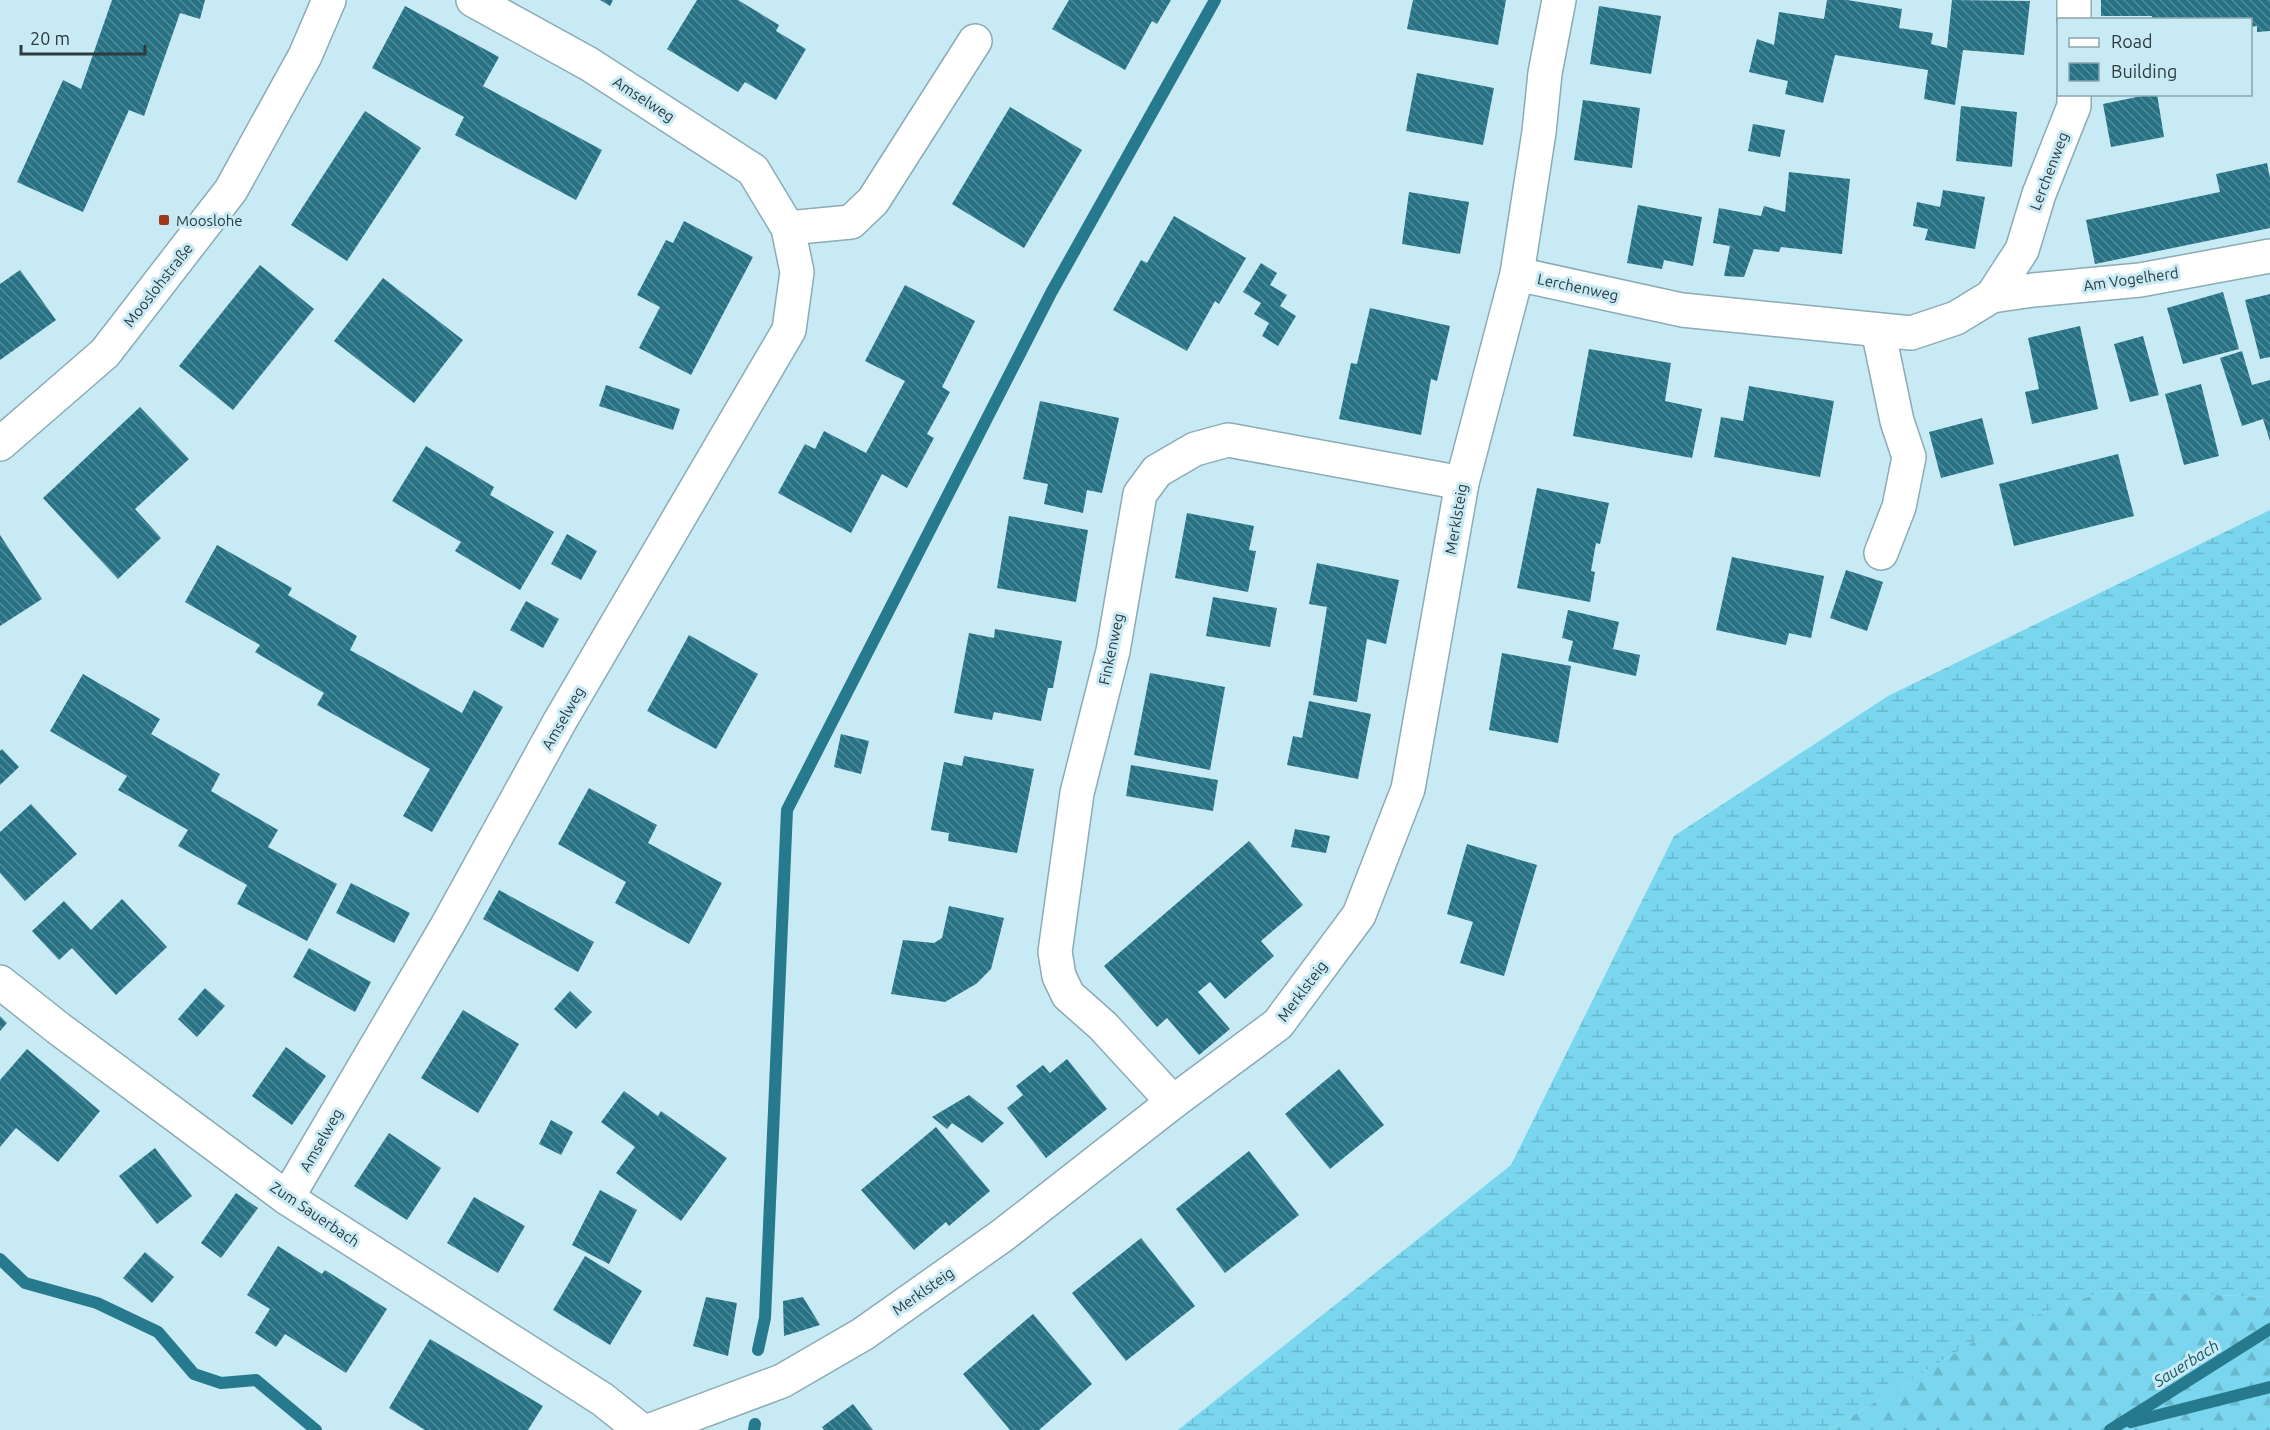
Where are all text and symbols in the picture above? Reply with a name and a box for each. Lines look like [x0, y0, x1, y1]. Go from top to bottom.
scale bar [21, 18, 146, 56]
legend [2057, 18, 2252, 96]
text: 20 m [30, 28, 70, 48]
text: Road [2111, 31, 2153, 51]
text: Building [2111, 61, 2177, 81]
street label: Amselweg [610, 73, 678, 125]
street label: Lerchenweg [2026, 129, 2072, 213]
place label: Mooslohe [176, 212, 243, 229]
marker: Mooslohe [157, 213, 171, 227]
street label: Mooslohstraße [120, 240, 196, 330]
street label: Am Vogelherd [2082, 264, 2180, 294]
street label: Lerchenweg [1536, 270, 1620, 304]
street label: Merklsteig [1441, 482, 1471, 556]
street label: Finkenweg [1095, 612, 1127, 686]
street label: Amselweg [538, 683, 588, 753]
street label: Merklsteig [1274, 957, 1330, 1025]
street label: Amselweg [296, 1105, 346, 1175]
street label: Zum Sauerbach [267, 1178, 363, 1250]
street label: Merklsteig [889, 1264, 957, 1318]
water label: Sauerbach [2149, 1336, 2222, 1391]

